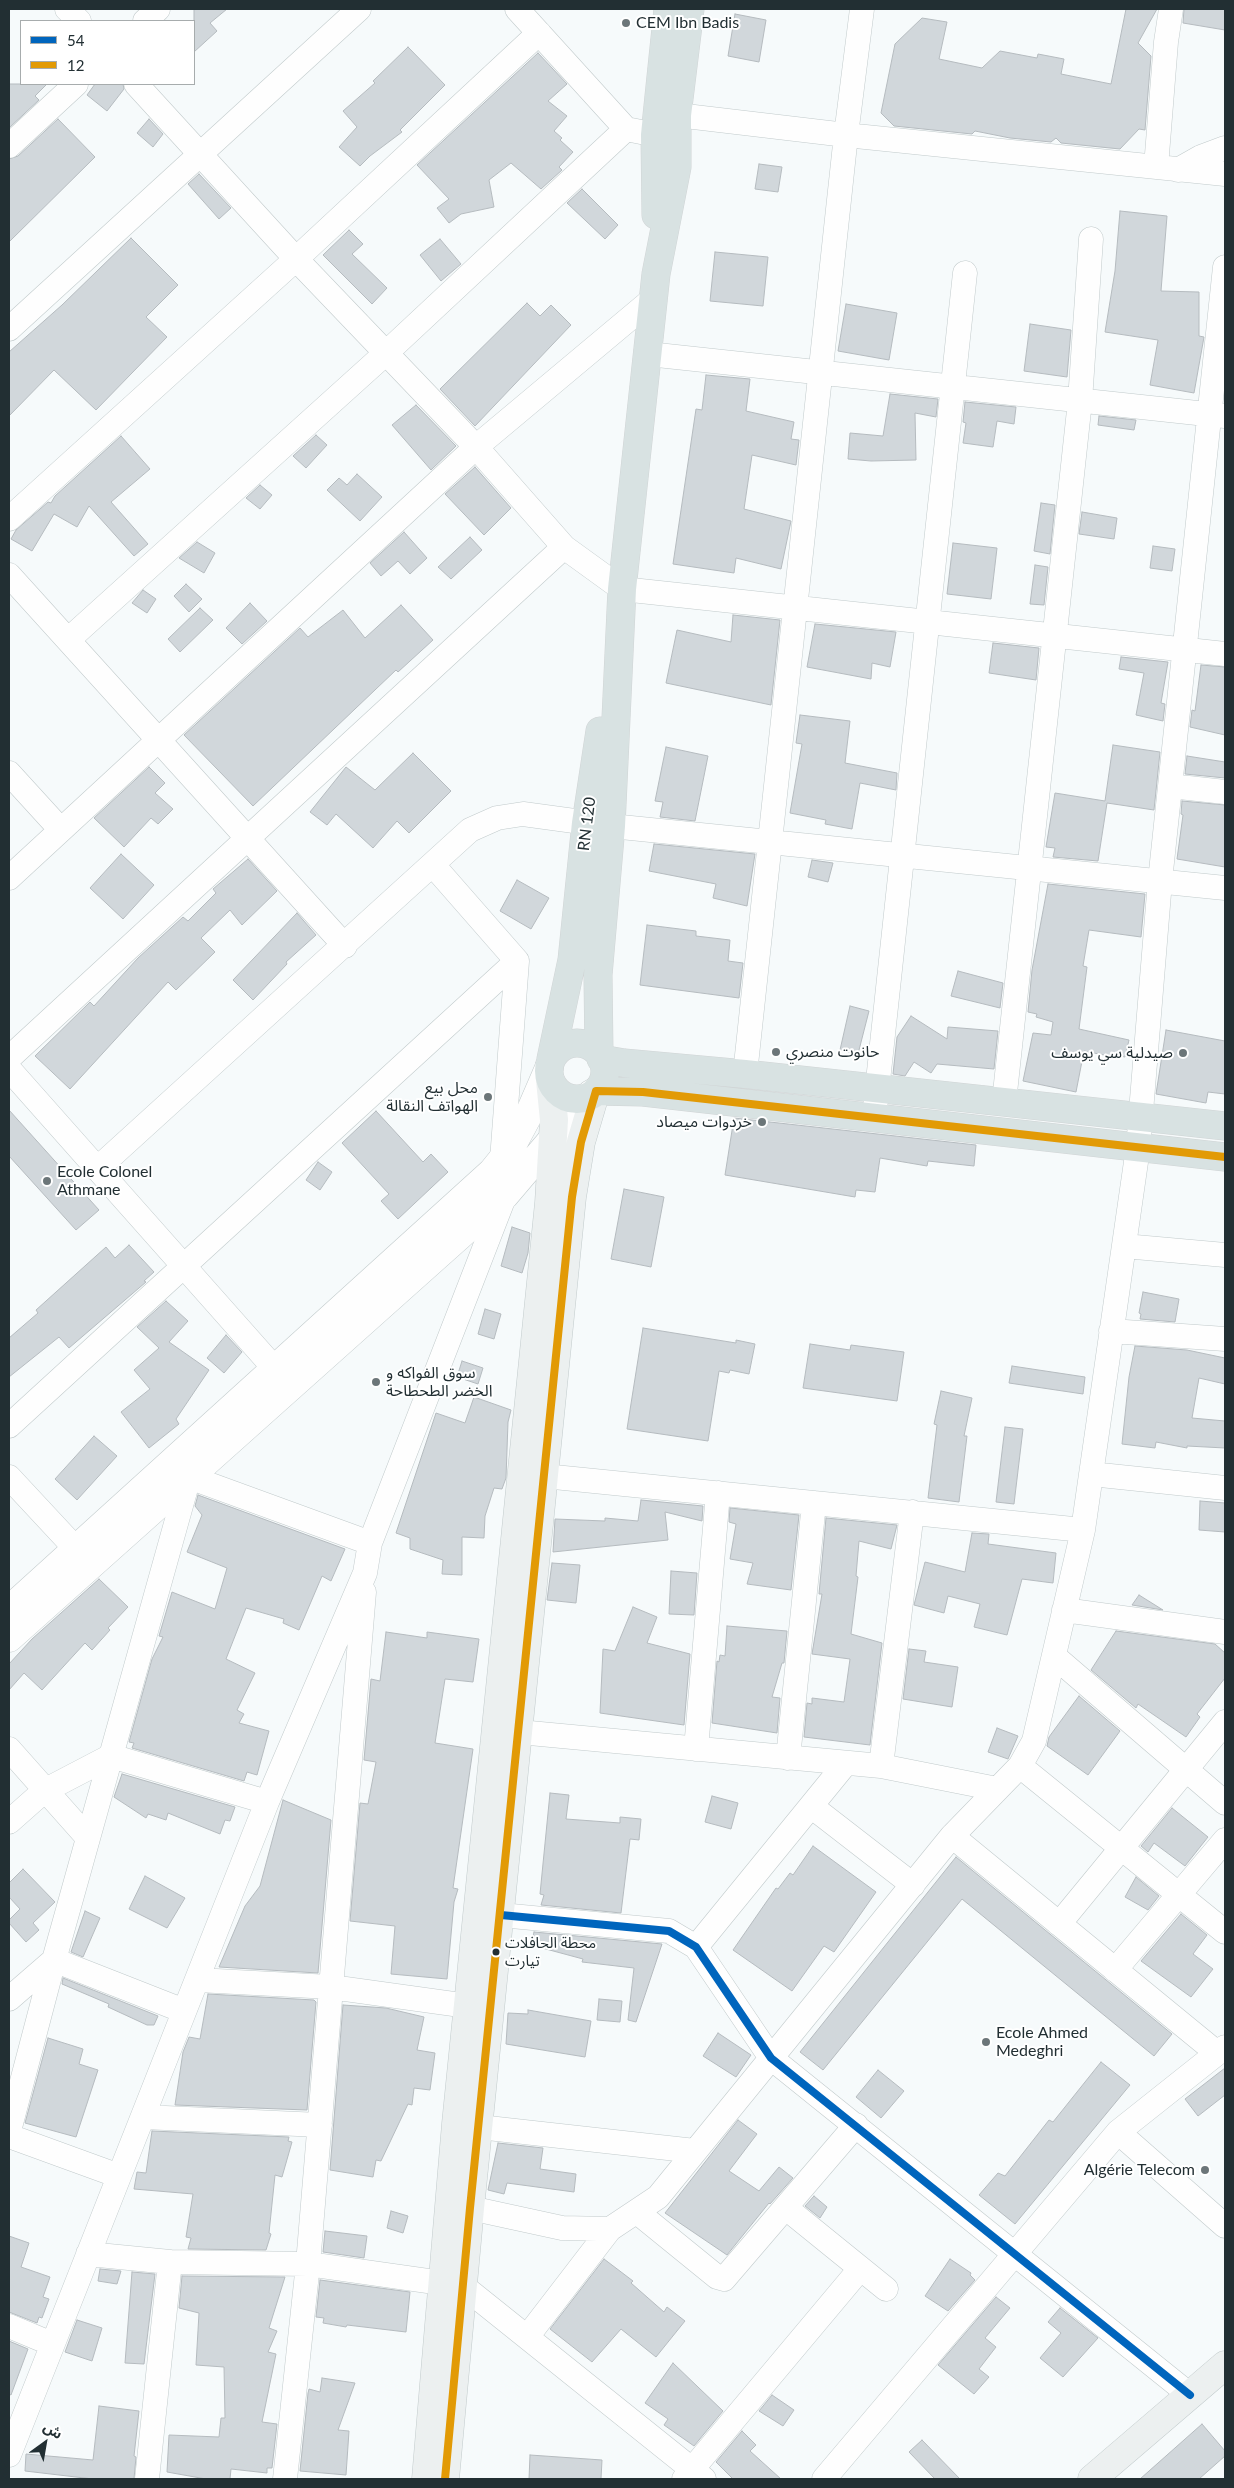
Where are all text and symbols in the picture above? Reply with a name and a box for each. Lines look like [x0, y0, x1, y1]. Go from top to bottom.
place label: CEM Ibn Badis [636, 13, 739, 33]
marker: CEM Ibn Badis [620, 17, 632, 29]
legend [20, 20, 195, 85]
text: 54 [67, 31, 84, 49]
text: 12 [67, 56, 84, 74]
street label: RN 120 [574, 796, 600, 852]
place label: حانوت منصري [786, 1042, 879, 1062]
place label: صيدلية سي يوسف [1051, 1043, 1173, 1063]
marker: حانوت منصري [770, 1046, 782, 1058]
marker: صيدلية سي يوسف [1177, 1047, 1189, 1059]
place label: محل بيع الهواتف النقالة [386, 1078, 478, 1116]
marker: محل بيع الهواتف النقالة [482, 1091, 494, 1103]
place label: خردوات ميصاد [656, 1112, 752, 1132]
marker: خردوات ميصاد [756, 1116, 768, 1128]
place label: Ecole Colonel Athmane [57, 1162, 152, 1200]
marker: Ecole Colonel Athmane [41, 1175, 53, 1187]
place label: سوق الفواكه و الخضر الطحطاحة [386, 1363, 493, 1401]
marker: سوق الفواكه و الخضر الطحطاحة [370, 1376, 382, 1388]
place label: محطة الحافلات تيارت [505, 1934, 596, 1969]
marker: محطة الحافلات تيارت [491, 1947, 501, 1957]
place label: Ecole Ahmed Medeghri [996, 2023, 1088, 2061]
marker: Ecole Ahmed Medeghri [980, 2036, 992, 2048]
place label: Algérie Telecom [1084, 2160, 1195, 2180]
marker: Algérie Telecom [1199, 2164, 1211, 2176]
north arrow [20, 2418, 70, 2468]
text: ش [41, 2418, 66, 2442]

